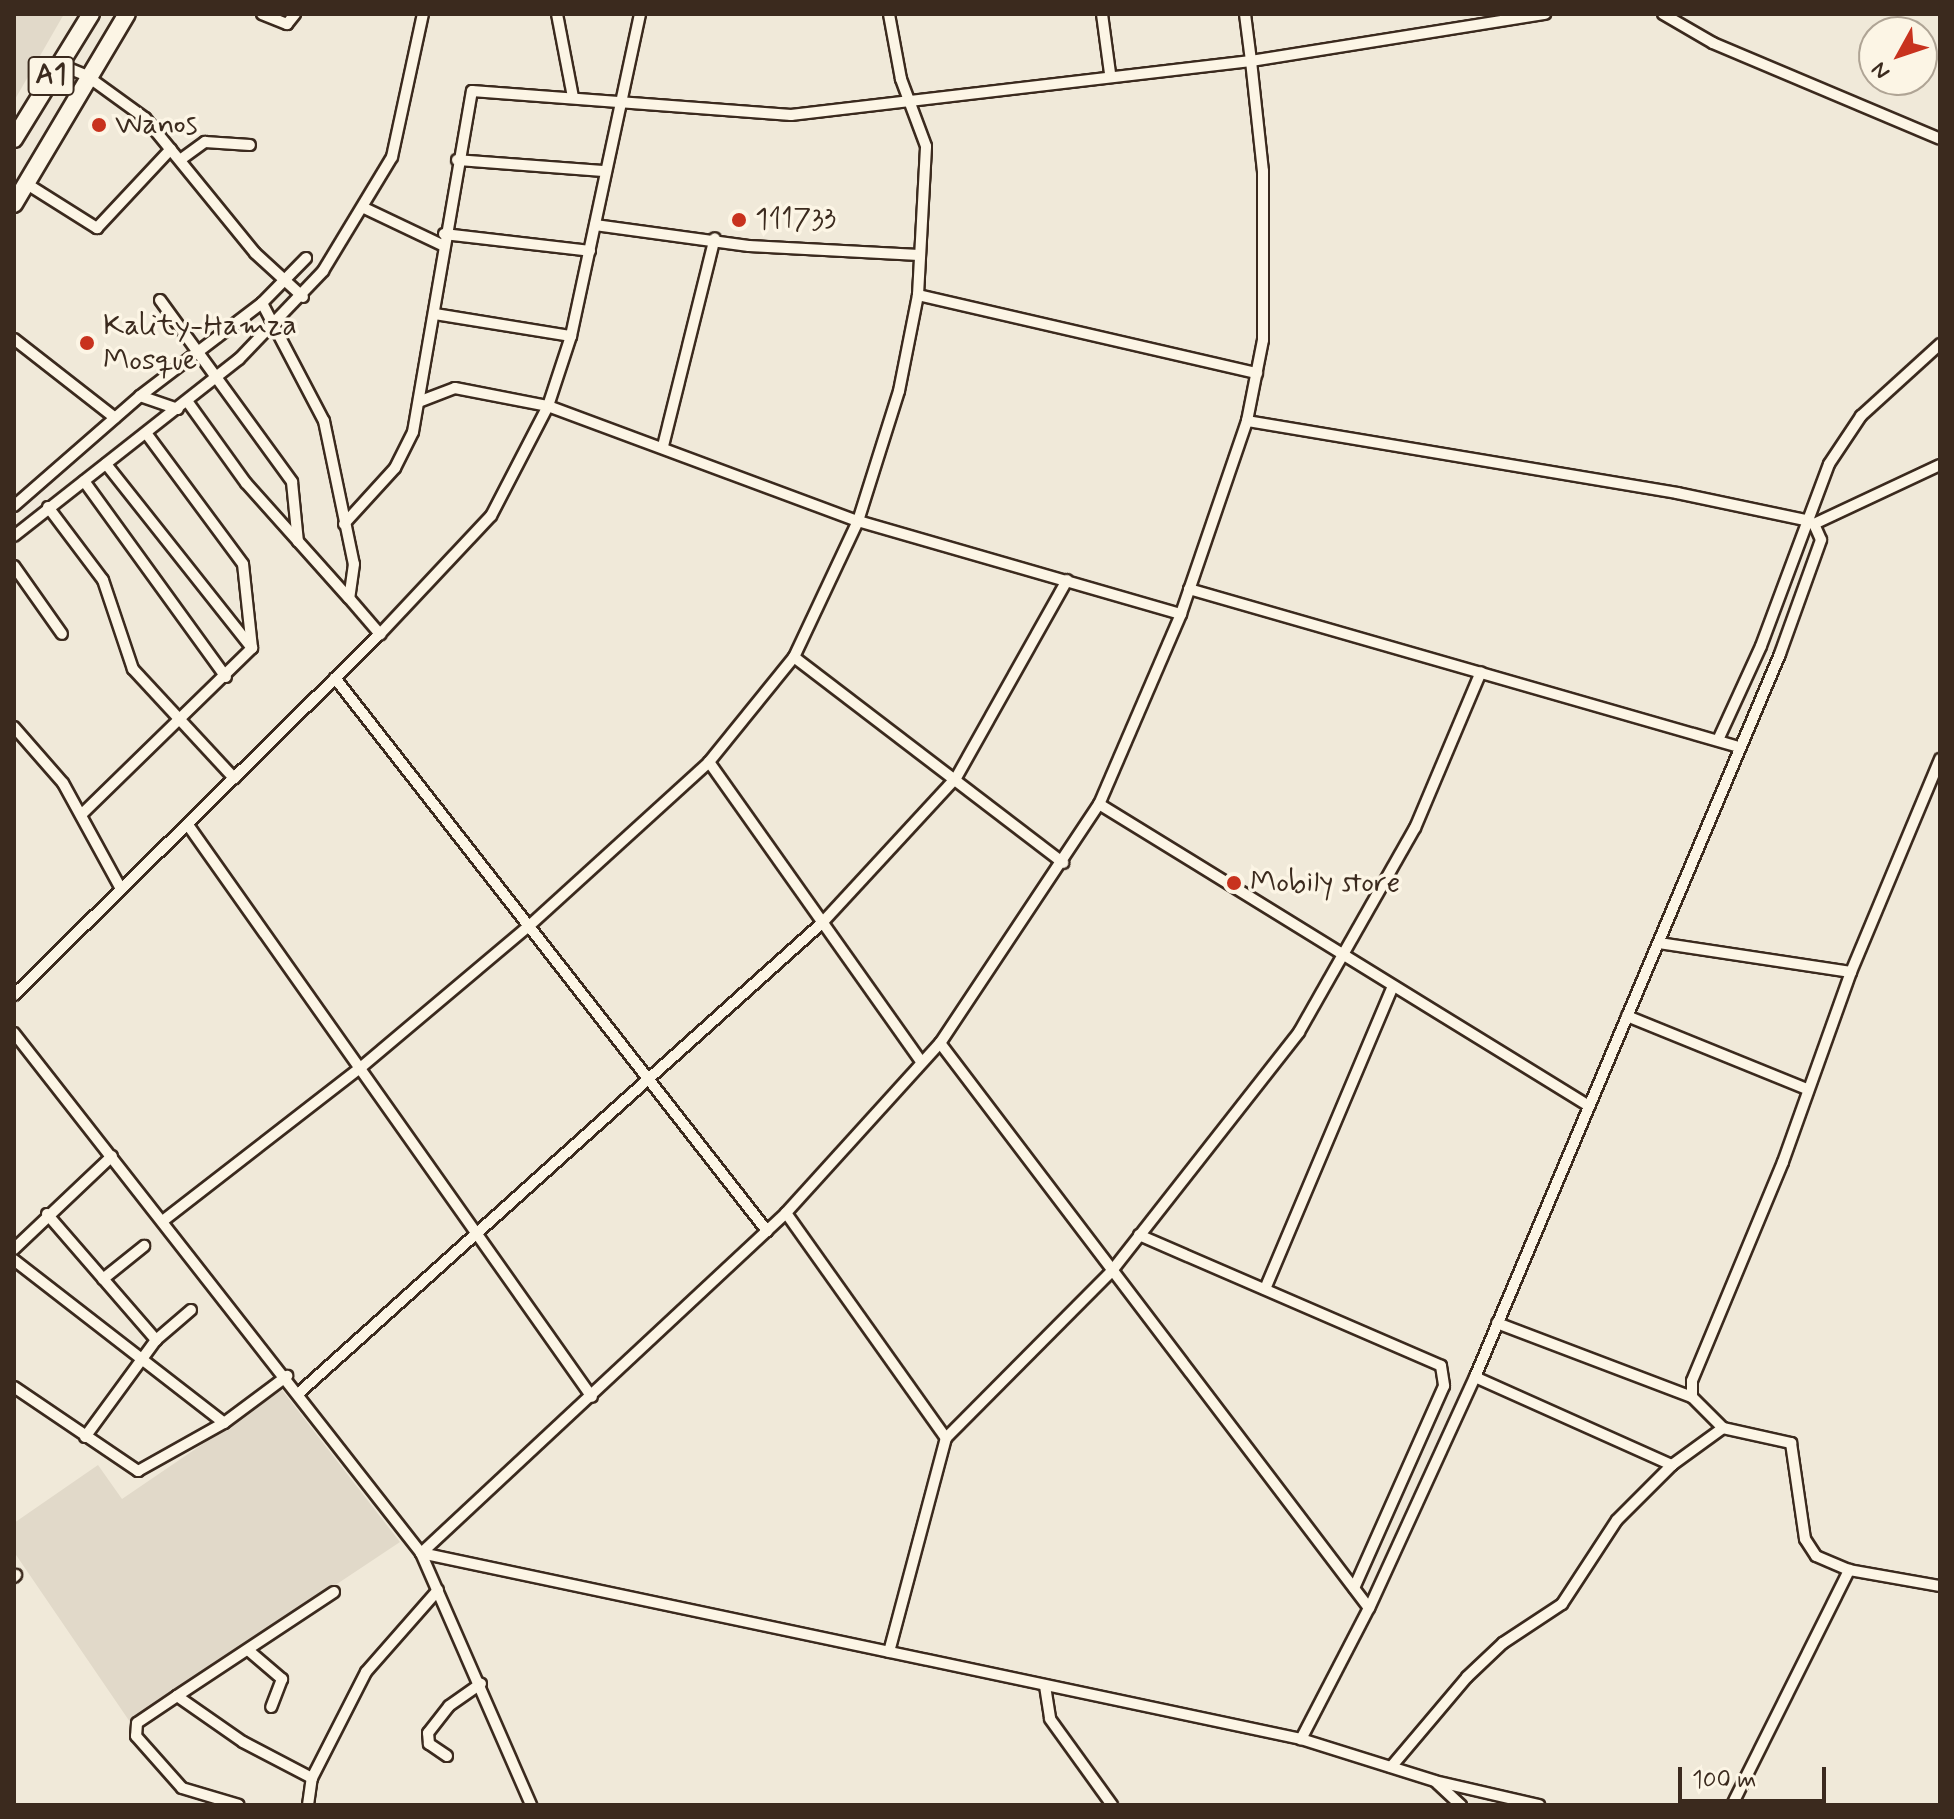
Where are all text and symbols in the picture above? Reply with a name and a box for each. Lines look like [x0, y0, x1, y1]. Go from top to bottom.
north arrow [1858, 16, 1938, 96]
road number: A1 [27, 52, 75, 100]
text: N [1866, 56, 1897, 85]
place label: Wanos [115, 107, 198, 143]
marker: Wanos [90, 116, 108, 134]
place label: 111733 [755, 202, 836, 238]
marker: 111733 [730, 211, 748, 229]
place label: Kality-Hamza Mosque [103, 308, 297, 378]
marker: Kality-Hamza Mosque [78, 334, 96, 352]
place label: Mobily store [1250, 865, 1400, 901]
marker: Mobily store [1225, 874, 1243, 892]
scale bar [1682, 1751, 1830, 1801]
text: 100 m [1692, 1765, 1756, 1796]

